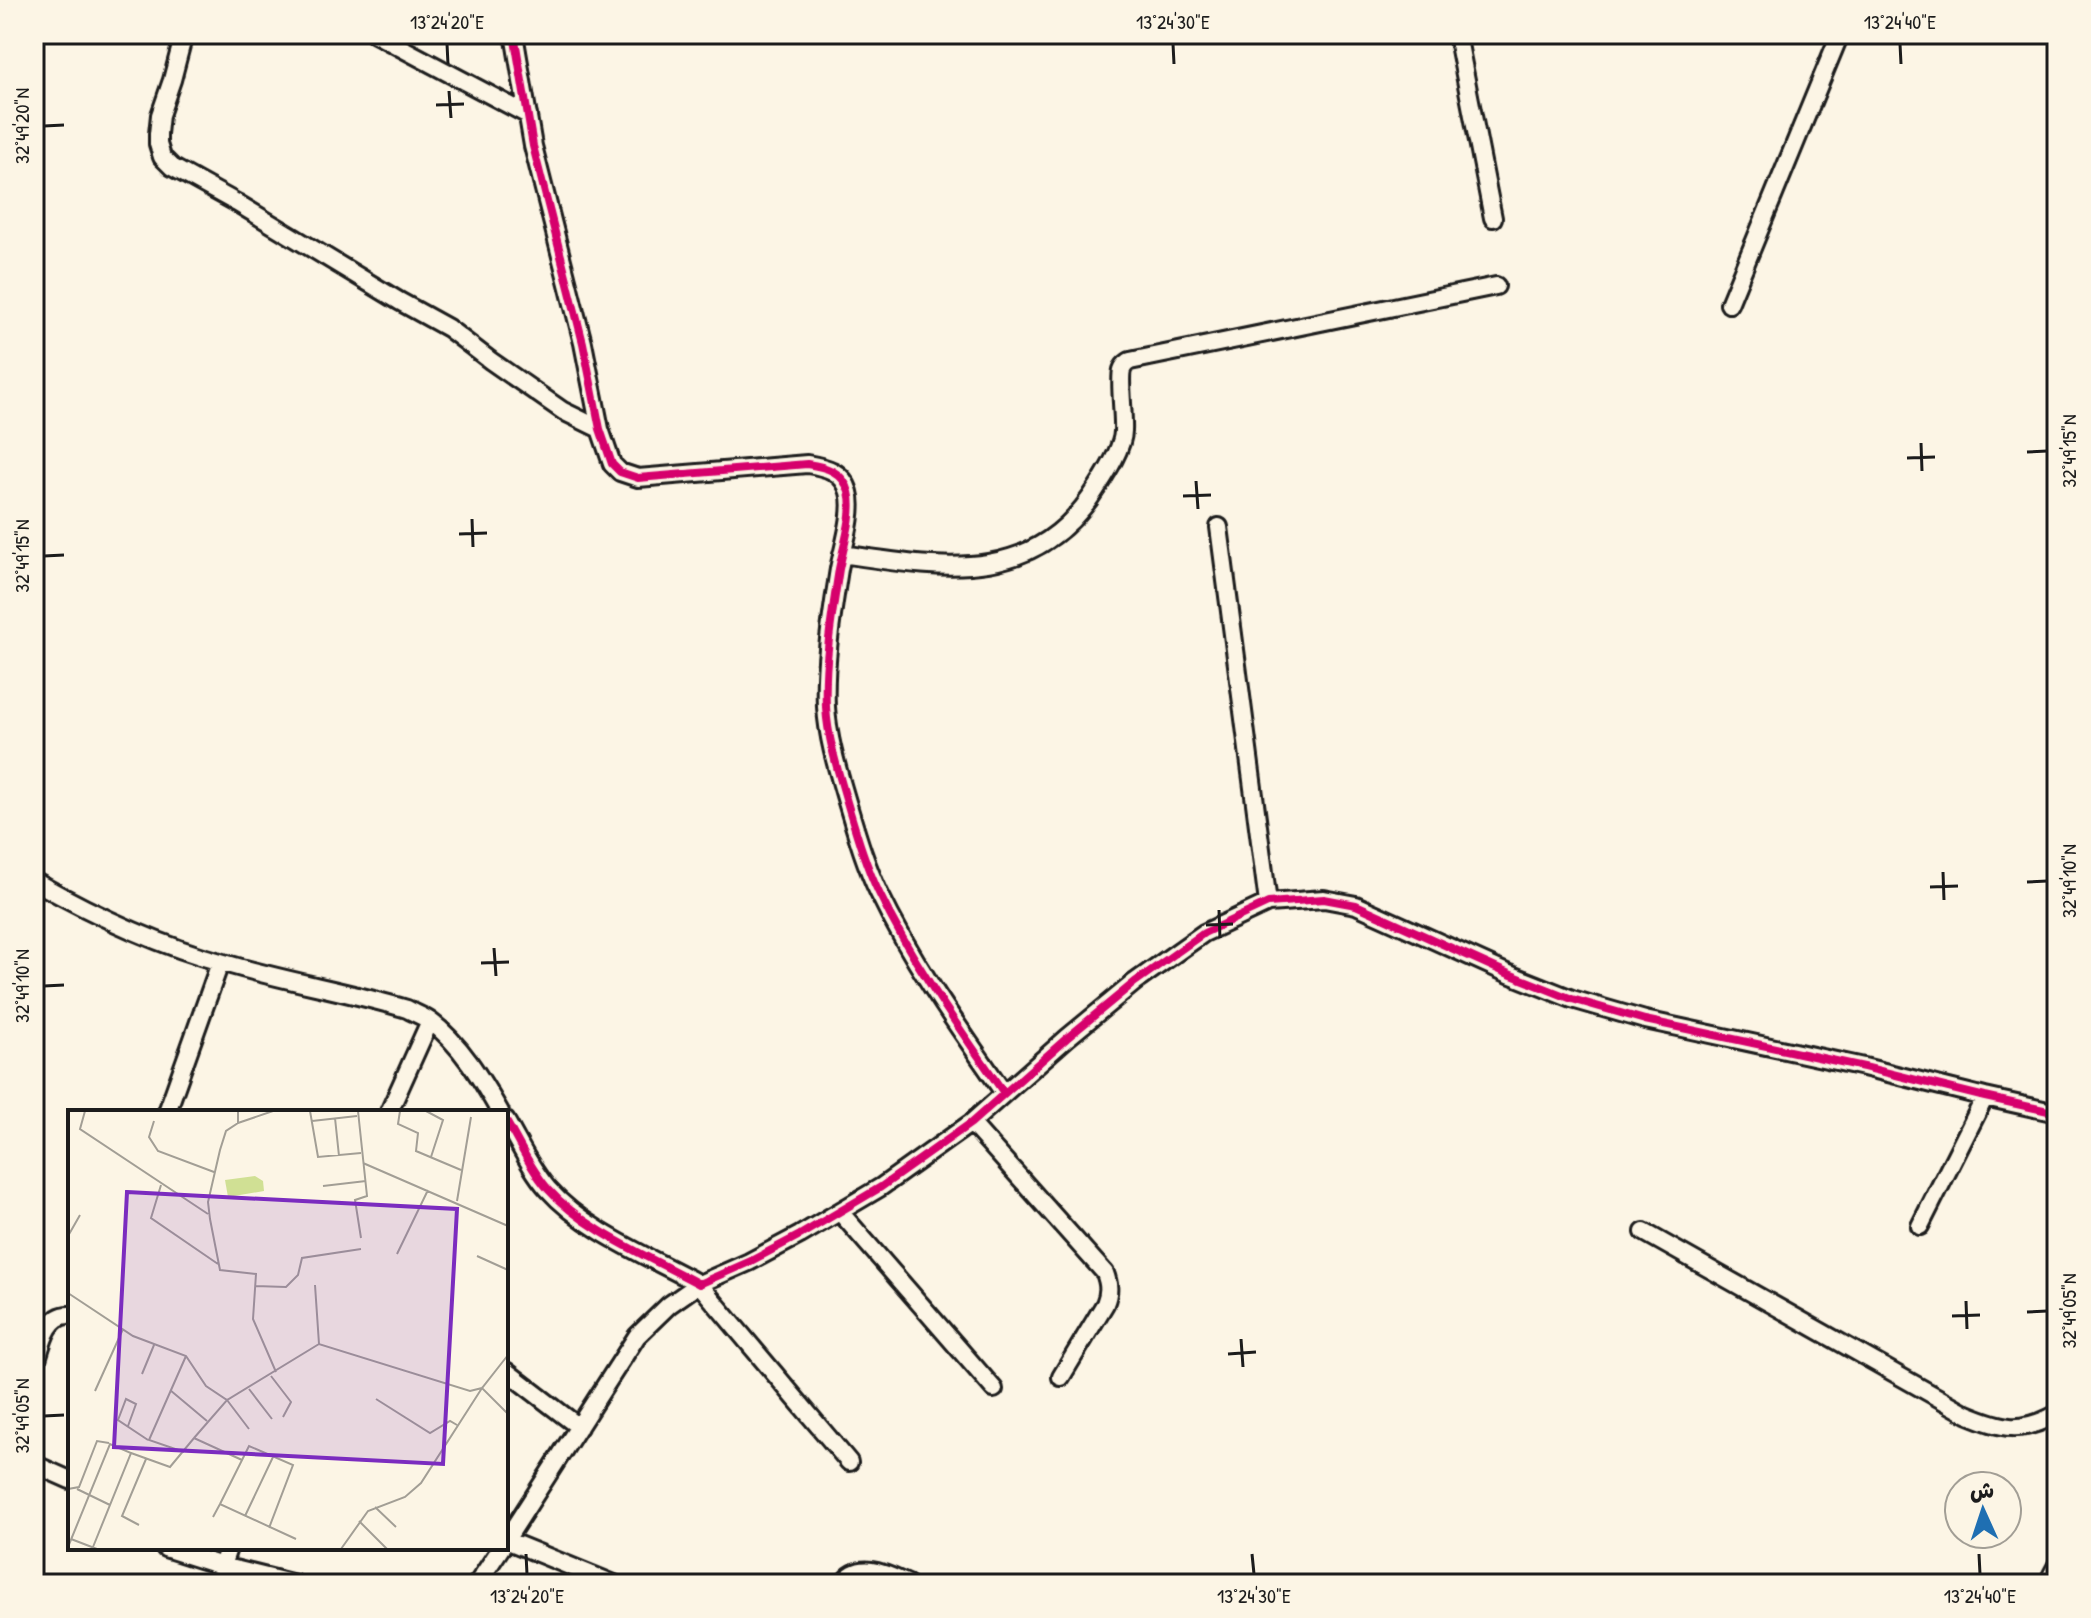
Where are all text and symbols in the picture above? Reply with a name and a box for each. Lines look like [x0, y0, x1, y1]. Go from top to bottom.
text: 13°24'20"E [410, 8, 484, 35]
text: 13°24'30"E [1136, 8, 1210, 35]
text: 13°24'40"E [1864, 8, 1936, 35]
text: 32°49'20"N [8, 88, 35, 164]
text: 32°49'15"N [2055, 414, 2082, 488]
text: 32°49'15"N [8, 519, 35, 593]
text: 32°49'10"N [2055, 844, 2082, 918]
text: 32°49'10"N [8, 949, 35, 1023]
inset map [68, 1110, 508, 1550]
text: 32°49'05"N [2055, 1273, 2082, 1349]
text: 32°49'05"N [8, 1378, 35, 1454]
north arrow [1943, 1470, 2023, 1550]
text: ش [1969, 1474, 1995, 1506]
text: 13°24'20"E [490, 1582, 564, 1609]
text: 13°24'30"E [1217, 1582, 1291, 1609]
text: 13°24'40"E [1944, 1582, 2016, 1609]

